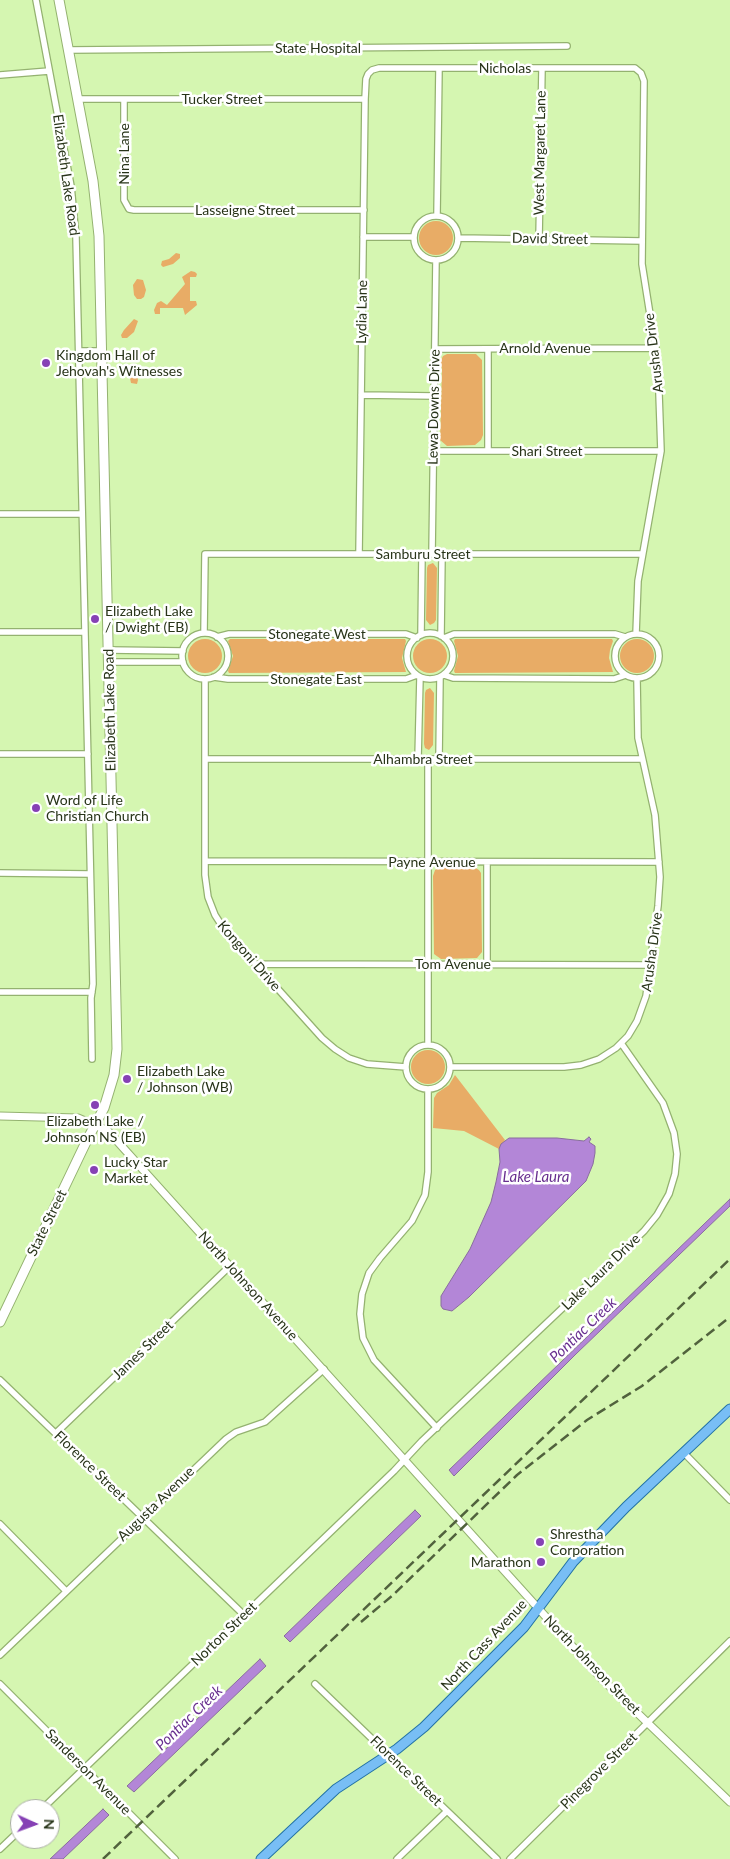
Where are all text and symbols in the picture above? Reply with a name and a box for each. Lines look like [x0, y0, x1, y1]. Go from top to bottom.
street label: State Hospital [275, 40, 361, 56]
street label: Nicholas [479, 60, 531, 76]
street label: West Margaret Lane [531, 90, 549, 216]
street label: Tucker Street [182, 91, 262, 107]
street label: Elizabeth Lake Road [49, 113, 83, 237]
street label: Nina Lane [116, 123, 132, 185]
street label: Lasseigne Street [195, 202, 295, 218]
street label: David Street [512, 230, 588, 248]
street label: Lydia Lane [353, 280, 371, 344]
street label: Arusha Drive [641, 312, 667, 394]
street label: Arnold Avenue [499, 340, 591, 356]
place label: Kingdom Hall of Jehovah's Witnesses [56, 347, 182, 380]
street label: Lewa Downs Drive [425, 349, 443, 465]
marker: Kingdom Hall of Jehovah's Witnesses [40, 357, 52, 369]
street label: Shari Street [511, 443, 583, 459]
street label: Samburu Street [376, 546, 470, 562]
place label: Elizabeth Lake / Dwight (EB) [105, 603, 193, 636]
marker: Elizabeth Lake / Dwight (EB) [89, 613, 101, 625]
street label: Stonegate West [268, 626, 366, 642]
street label: Elizabeth Lake Road [101, 649, 119, 771]
street label: Stonegate East [270, 671, 362, 687]
street label: Alhambra Street [373, 751, 473, 767]
place label: Word of Life Christian Church [46, 792, 149, 824]
marker: Word of Life Christian Church [30, 802, 42, 814]
street label: Payne Avenue [388, 854, 476, 870]
street label: Arusha Drive [638, 911, 666, 993]
street label: Kongoni Drive [214, 917, 284, 995]
street label: Tom Avenue [415, 956, 491, 972]
place label: Elizabeth Lake / Johnson (WB) [137, 1063, 233, 1096]
marker: Elizabeth Lake / Johnson (WB) [121, 1073, 133, 1085]
marker: Elizabeth Lake / Johnson NS (EB) [89, 1099, 101, 1111]
place label: Elizabeth Lake / Johnson NS (EB) [44, 1113, 146, 1146]
place label: Lucky Star Market [104, 1154, 168, 1186]
marker: Lucky Star Market [88, 1164, 100, 1176]
water label: Lake Laura [503, 1168, 569, 1186]
street label: State Street [24, 1187, 70, 1259]
street label: North Johnson Avenue [195, 1228, 301, 1344]
street label: Lake Laura Drive [558, 1230, 644, 1314]
water label: Pontiac Creek [546, 1294, 620, 1366]
street label: James Street [109, 1317, 177, 1383]
street label: Florence Street [51, 1428, 129, 1504]
street label: Augusta Avenue [114, 1463, 198, 1545]
place label: Shrestha Corporation [550, 1526, 624, 1558]
marker: Shrestha Corporation [534, 1536, 546, 1548]
place label: Marathon [471, 1554, 531, 1570]
marker: Marathon [535, 1556, 547, 1568]
street label: North Cass Avenue [438, 1596, 530, 1694]
street label: Norton Street [188, 1599, 260, 1669]
street label: North Johnson Street [540, 1612, 644, 1718]
water label: Pontiac Creek [152, 1682, 226, 1754]
street label: Sanderson Avenue [42, 1726, 134, 1818]
street label: Pinegrove Street [557, 1729, 641, 1813]
street label: Florence Street [367, 1733, 445, 1809]
north arrow [10, 1799, 60, 1849]
text: N [41, 1819, 58, 1830]

